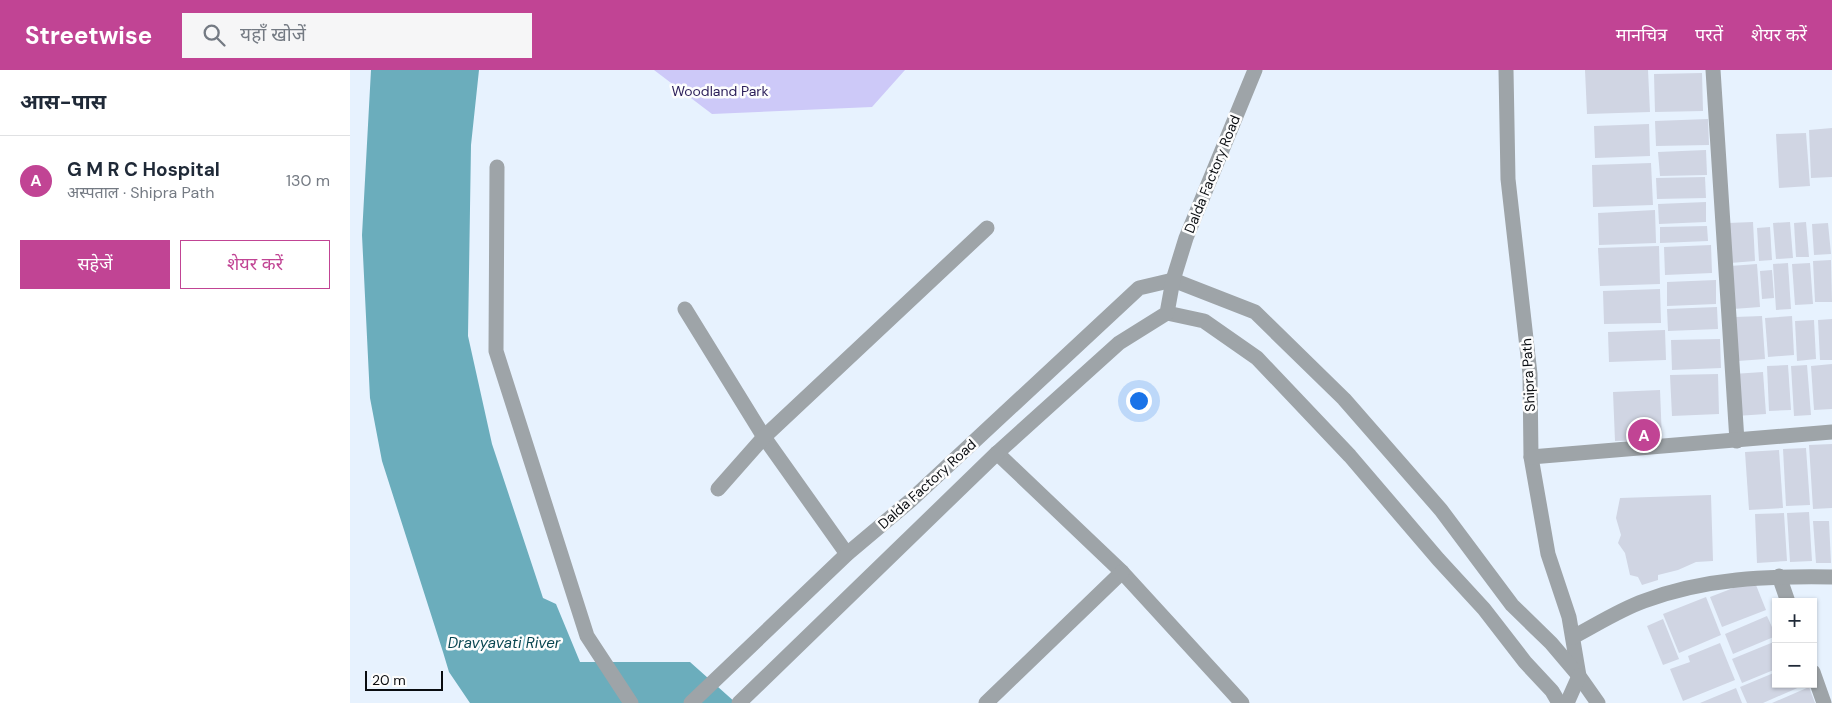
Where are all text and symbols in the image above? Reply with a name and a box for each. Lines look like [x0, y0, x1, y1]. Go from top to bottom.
search box [182, 13, 532, 58]
text: Streetwise [25, 20, 152, 51]
icon: search [200, 21, 228, 49]
text: यहाँ खोजें [240, 22, 306, 47]
text: मानचित्र [1616, 23, 1667, 47]
text: परतें [1695, 23, 1723, 47]
text: शेयर करें [1751, 23, 1807, 47]
park label: Woodland Park [671, 82, 769, 100]
text: आस-पास [20, 88, 106, 116]
street label: Dalda Factory Road [1180, 112, 1244, 236]
text: G M R C Hospital [67, 157, 220, 182]
text: A [30, 170, 42, 191]
text: 130 m [286, 170, 330, 191]
text: अस्पताल · Shipra Path [67, 182, 214, 203]
button: सहेजें [20, 240, 170, 289]
button: शेयर करें [180, 240, 330, 289]
street label: Shipra Path [1517, 338, 1539, 412]
your location [1126, 388, 1152, 414]
pin: A [1628, 416, 1660, 454]
street label: Dalda Factory Road [874, 435, 980, 533]
map controls [1772, 598, 1817, 688]
button: + [1772, 598, 1817, 643]
water label: Dravyavati River [448, 633, 561, 653]
button: − [1772, 643, 1817, 688]
scale bar [365, 668, 442, 691]
text: 20 m [372, 671, 406, 689]

